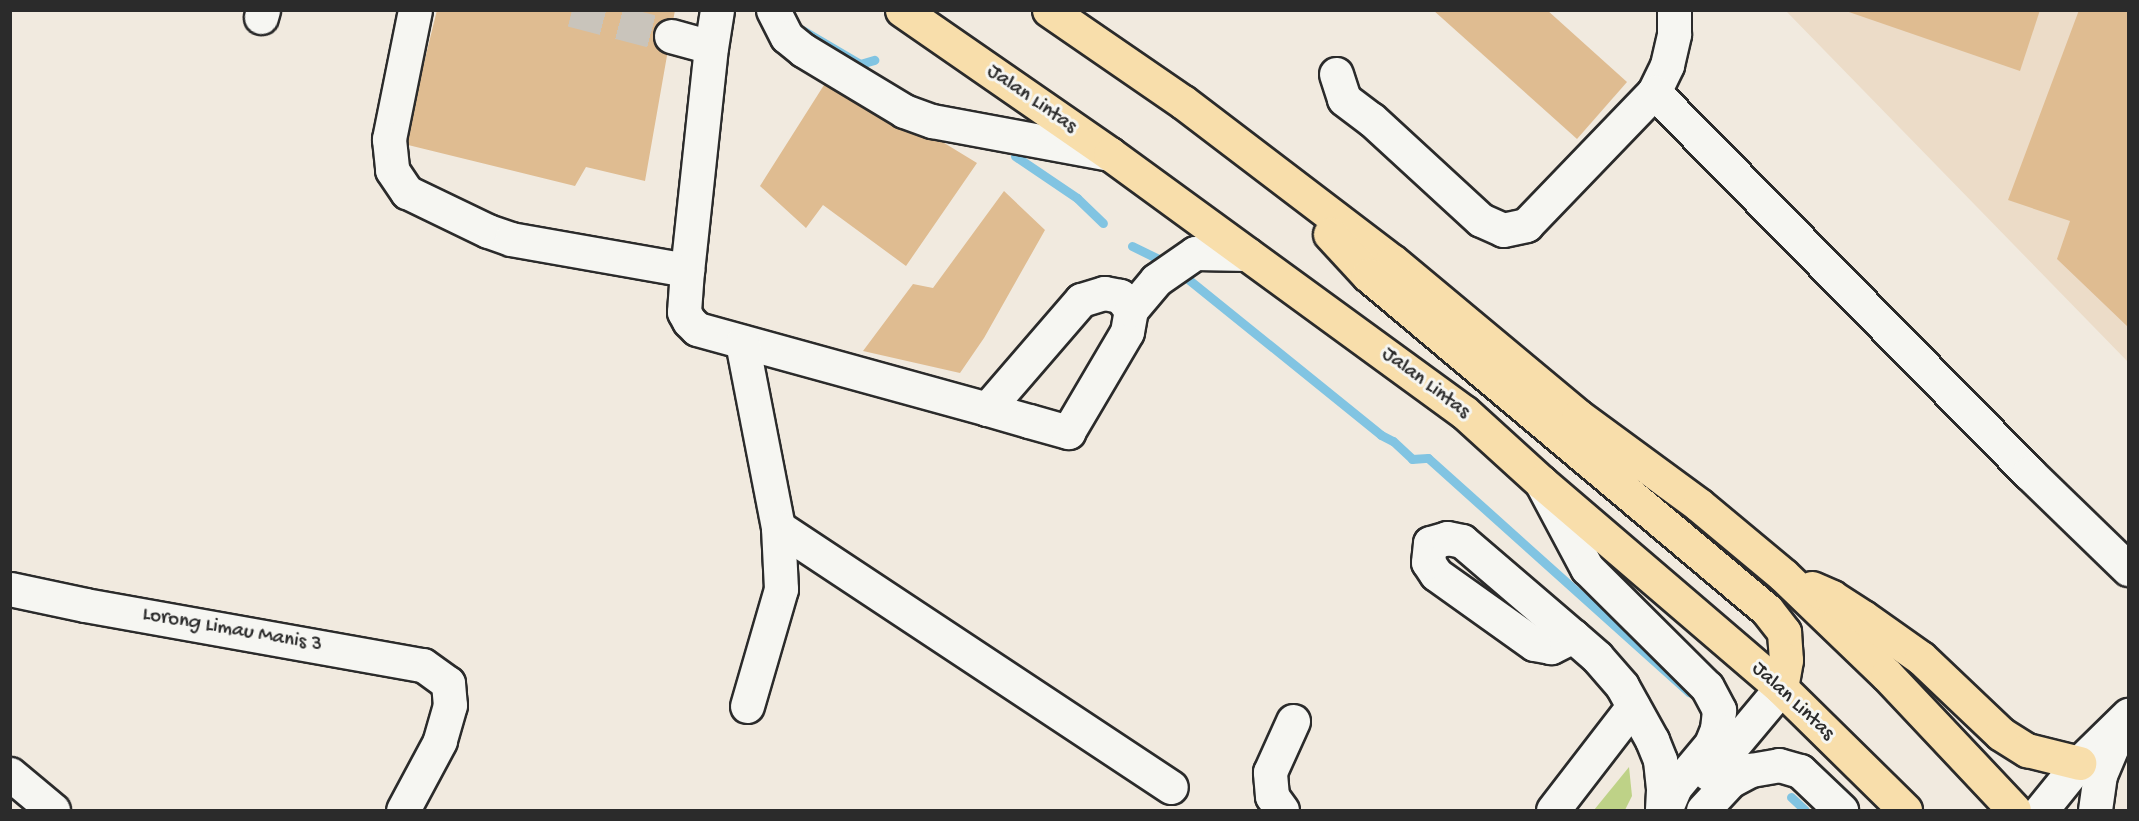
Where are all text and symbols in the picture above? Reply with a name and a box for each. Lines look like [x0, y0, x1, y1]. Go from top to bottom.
street label: Jalan Lintas [981, 60, 1081, 140]
street label: Jalan Lintas [1376, 343, 1474, 425]
street label: Lorong Limau Manis 3 [140, 603, 324, 659]
street label: Jalan Lintas [1745, 657, 1839, 747]

